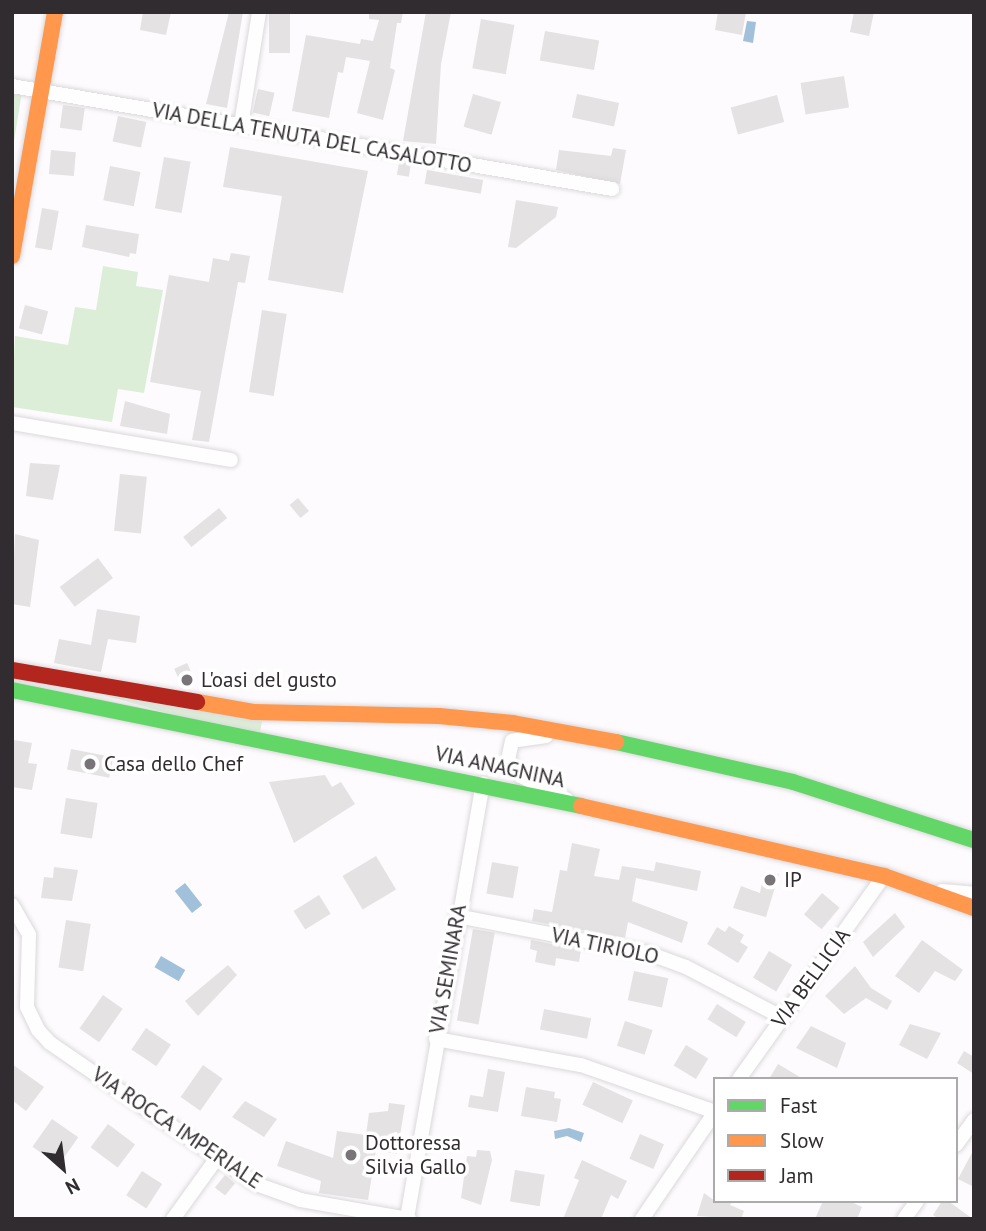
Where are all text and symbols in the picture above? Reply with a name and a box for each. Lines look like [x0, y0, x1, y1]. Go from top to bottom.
street label: VIA DELLA TENUTA DEL CASALOTTO [148, 97, 476, 179]
place label: L'oasi del gusto [201, 667, 337, 693]
marker: L'oasi del gusto [179, 672, 195, 688]
street label: VIA ANAGNINA [432, 741, 568, 793]
place label: Casa dello Chef [104, 751, 243, 777]
marker: Casa dello Chef [82, 756, 98, 772]
place label: IP [784, 867, 802, 893]
marker: IP [762, 872, 778, 888]
street label: VIA SEMINARA [424, 902, 472, 1036]
street label: VIA TIRIOLO [548, 922, 662, 970]
street label: VIA BELLICIA [766, 923, 856, 1033]
street label: VIA ROCCA IMPERIALE [87, 1061, 267, 1195]
legend [713, 1077, 958, 1203]
text: Fast [780, 1092, 817, 1119]
text: Slow [780, 1127, 824, 1154]
place label: Dottoressa Silvia Gallo [365, 1130, 466, 1180]
north arrow [28, 1133, 98, 1203]
marker: Dottoressa Silvia Gallo [343, 1147, 359, 1163]
text: Jam [780, 1162, 814, 1189]
text: N [62, 1173, 84, 1200]

